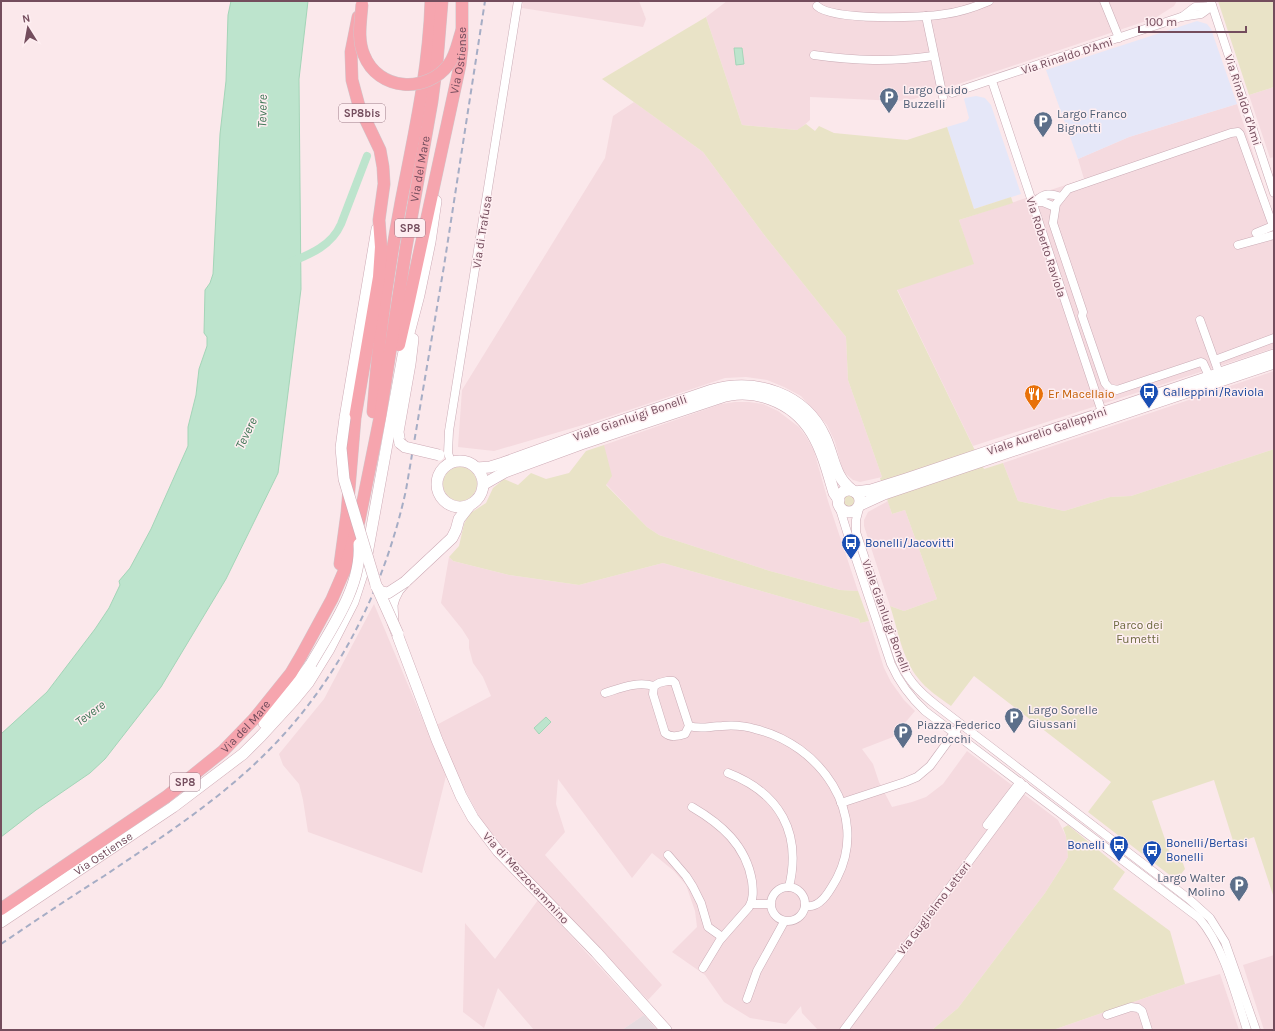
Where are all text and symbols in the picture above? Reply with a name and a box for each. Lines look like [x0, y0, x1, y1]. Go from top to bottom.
north arrow [8, 8, 48, 48]
scale bar [1139, 8, 1246, 34]
text: N [21, 12, 31, 26]
text: 100 m [1145, 15, 1177, 29]
street label: Via Ostiense [447, 27, 469, 95]
street label: Via Rinaldo D'Ami [1019, 35, 1115, 77]
street label: Via Rinaldo d'Ami [1222, 53, 1264, 147]
place label: Largo Guido Buzzelli [903, 83, 968, 111]
parking icon: Largo Guido Buzzelli [878, 86, 900, 114]
water label: Tevere [254, 94, 270, 128]
road number: SP8bis [339, 104, 385, 122]
place label: Largo Franco Bignotti [1057, 107, 1127, 135]
parking icon: Largo Franco Bignotti [1032, 110, 1054, 138]
street label: Via del Mare [407, 135, 433, 203]
street label: Via di Trafusa [469, 195, 495, 269]
street label: Via Roberto Raviola [1023, 195, 1069, 299]
road number: SP8 [395, 219, 425, 237]
bus stop icon: Galleppini/Raviola [1138, 381, 1160, 409]
restaurant icon: Er Macellaio [1023, 383, 1045, 411]
place label: Galleppini/Raviola [1163, 385, 1264, 399]
place label: Er Macellaio [1048, 387, 1115, 401]
street label: Viale Gianluigi Bonelli [571, 392, 689, 444]
street label: Viale Aurelio Galleppini [985, 404, 1109, 458]
water label: Tevere [232, 415, 260, 451]
bus stop icon: Bonelli/Jacovitti [840, 532, 862, 560]
place label: Bonelli/Jacovitti [865, 536, 954, 550]
street label: Viale Gianluigi Bonelli [859, 557, 913, 675]
park label: Parco dei Fumetti [1113, 618, 1163, 646]
water label: Tevere [72, 697, 108, 729]
street label: Via del Mare [218, 697, 273, 756]
place label: Largo Sorelle Giussani [1028, 703, 1098, 731]
parking icon: Largo Sorelle Giussani [1003, 706, 1025, 734]
place label: Piazza Federico Pedrocchi [917, 718, 1001, 746]
parking icon: Piazza Federico Pedrocchi [892, 721, 914, 749]
road number: SP8 [170, 773, 200, 791]
street label: Via Ostiense [71, 829, 135, 878]
street label: Via di Mezzocammino [480, 829, 572, 927]
bus stop icon: Bonelli [1108, 834, 1130, 862]
place label: Bonelli/Bertasi Bonelli [1166, 836, 1248, 864]
place label: Bonelli [1067, 838, 1105, 852]
bus stop icon: Bonelli/Bertasi Bonelli [1141, 839, 1163, 867]
street label: Via Guglielmo Letteri [894, 858, 974, 958]
place label: Largo Walter Molino [1157, 871, 1226, 899]
parking icon: Largo Walter Molino [1228, 874, 1250, 902]

